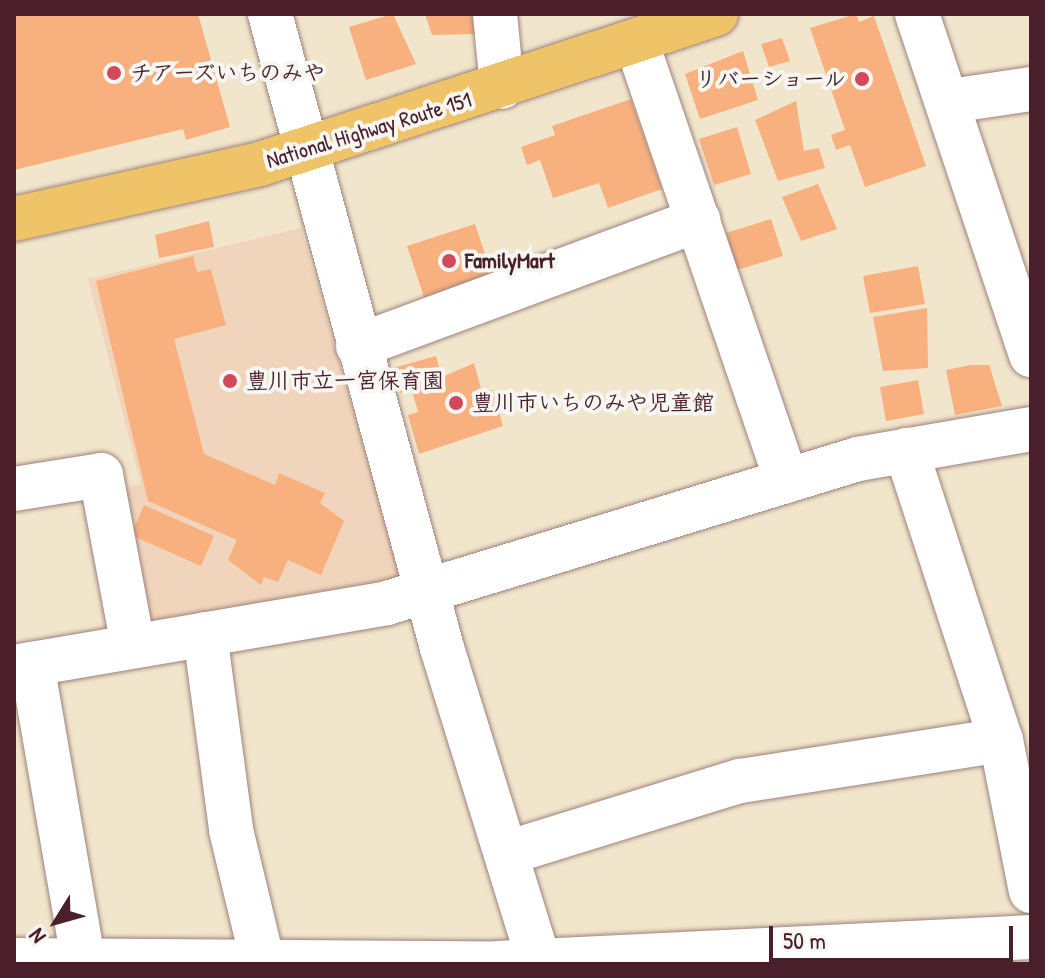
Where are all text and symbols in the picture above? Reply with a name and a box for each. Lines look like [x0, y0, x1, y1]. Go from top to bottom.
place label: チアーズいちのみや [130, 60, 327, 86]
marker: チアーズいちのみや [105, 64, 123, 82]
place label: リバーショール [693, 66, 846, 92]
marker: リバーショール [853, 70, 871, 88]
street label: National Highway Route 151 [263, 86, 475, 174]
place label: FamilyMart [465, 248, 555, 274]
marker: FamilyMart [440, 252, 458, 270]
place label: 豊川市立一宮保育園 [246, 368, 444, 394]
marker: 豊川市立一宮保育園 [221, 372, 239, 390]
place label: 豊川市いちのみや児童館 [472, 390, 714, 416]
marker: 豊川市いちのみや児童館 [447, 394, 465, 412]
north arrow [16, 882, 96, 962]
scale bar [773, 910, 1017, 960]
text: N [21, 923, 52, 950]
text: 50 m [783, 924, 826, 956]

